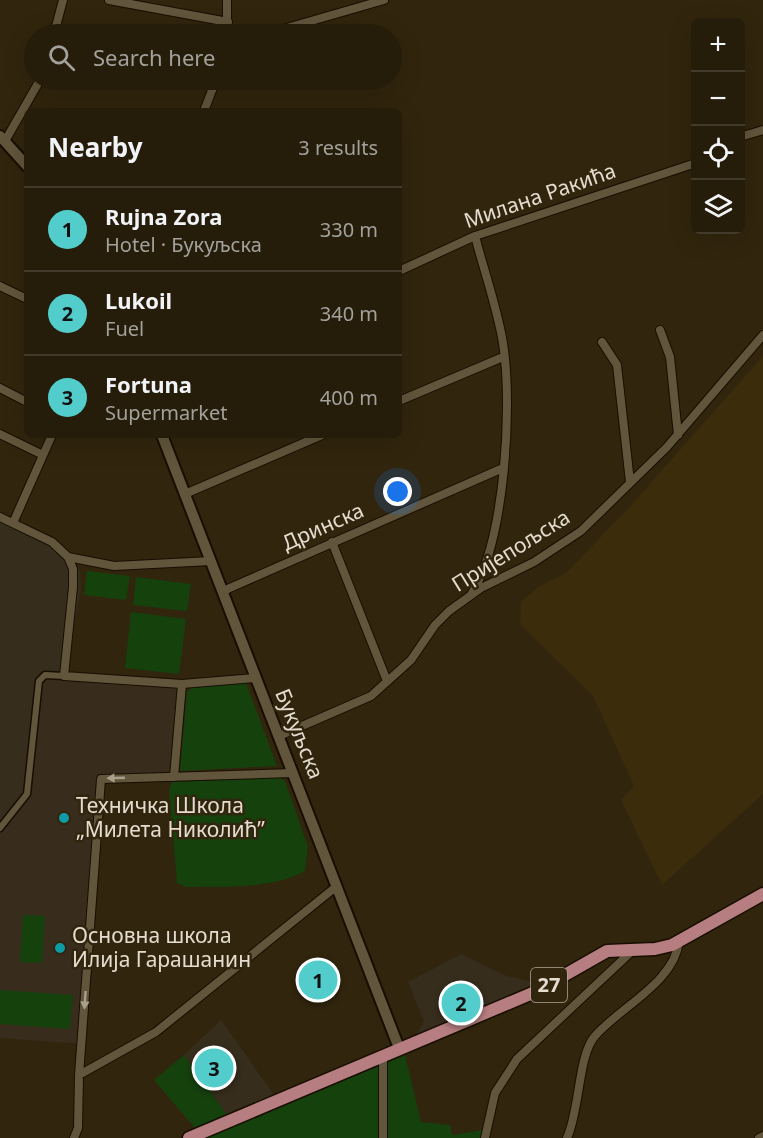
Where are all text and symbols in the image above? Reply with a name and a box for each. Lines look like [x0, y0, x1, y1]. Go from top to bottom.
map controls [691, 18, 745, 234]
button: + [691, 18, 745, 72]
search box [24, 24, 402, 90]
icon: search [45, 41, 78, 74]
text: Search here [93, 42, 215, 72]
button: − [691, 72, 745, 126]
button: locate [691, 126, 745, 180]
text: Nearby [48, 129, 143, 165]
text: 3 results [298, 134, 378, 161]
street label: Милана Ракића [460, 156, 619, 234]
button: layers [691, 180, 745, 234]
text: Rujna Zora [105, 201, 223, 231]
text: 1 [62, 216, 73, 243]
text: 330 m [320, 216, 378, 243]
text: Hotel · Букуљска [105, 231, 262, 258]
text: Lukoil [105, 285, 172, 315]
text: 2 [62, 300, 73, 327]
text: 340 m [320, 300, 378, 327]
text: Fuel [105, 315, 144, 342]
text: Fortuna [105, 369, 192, 399]
text: 3 [62, 384, 73, 411]
text: 400 m [320, 384, 378, 411]
text: Supermarket [105, 399, 228, 426]
your location [383, 477, 412, 506]
street label: Дринска [277, 496, 368, 557]
street label: Пријепољска [446, 503, 575, 598]
street label: Букуљска [269, 684, 331, 783]
one-way arrow [106, 774, 125, 783]
place label: Техничка Школа „Милета Николић” [76, 791, 265, 843]
marker: Техничка Школа „Милета Николић” [57, 811, 71, 825]
place label: Основна школа Илија Гарашанин [72, 921, 251, 973]
marker: Основна школа Илија Гарашанин [53, 941, 67, 955]
pin: 1 [298, 958, 338, 1002]
road number: 27 [531, 968, 567, 1002]
pin: 2 [442, 980, 480, 1026]
one-way arrow [80, 991, 89, 1010]
pin: 3 [194, 1046, 234, 1090]

